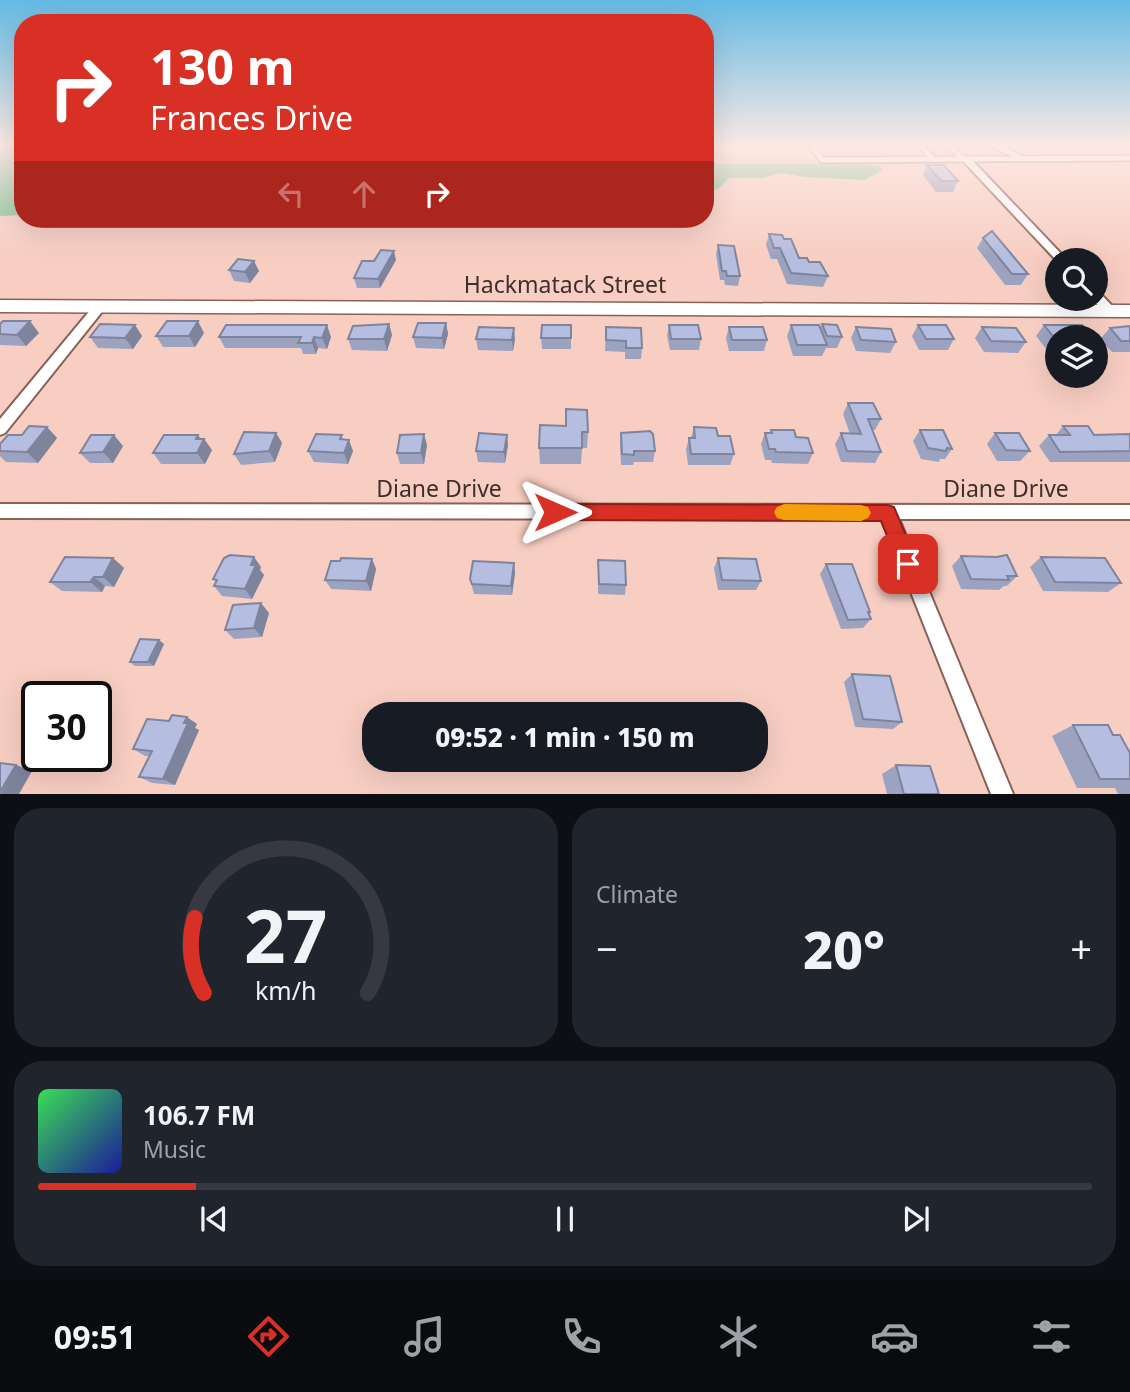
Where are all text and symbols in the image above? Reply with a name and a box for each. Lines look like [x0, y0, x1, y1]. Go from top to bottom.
text: 130 m [150, 33, 295, 99]
icon: right [35, 42, 126, 133]
text: Frances Drive [150, 96, 353, 139]
icon: left [272, 175, 310, 213]
icon: ahead [345, 175, 383, 213]
icon: right [418, 175, 456, 213]
map controls [1045, 248, 1108, 388]
button: search [1045, 248, 1108, 311]
street label: Hackmatack Street [464, 268, 666, 300]
button: layers [1045, 325, 1108, 388]
street label: Diane Drive [376, 472, 502, 504]
street label: Diane Drive [943, 472, 1069, 504]
position arrow [518, 475, 592, 549]
pin [878, 534, 938, 594]
icon: arrive [889, 545, 927, 583]
speed limit sign: 30 [21, 681, 112, 772]
text: 09:52 · 1 min · 150 m [435, 719, 695, 755]
text: Climate [596, 878, 678, 910]
text: 27 [244, 886, 328, 985]
text: 20° [803, 913, 885, 984]
text: − [596, 922, 618, 974]
text: + [1070, 922, 1092, 974]
text: km/h [255, 973, 317, 1007]
text: 106.7 FM [143, 1097, 255, 1133]
text: Music [143, 1133, 206, 1165]
icon: previous [195, 1200, 233, 1238]
icon: pause [546, 1200, 584, 1238]
icon: next [897, 1200, 935, 1238]
icon: directions [244, 1312, 293, 1361]
icon: music [400, 1312, 449, 1361]
icon: phone [557, 1312, 606, 1361]
icon: climate [714, 1312, 763, 1361]
icon: car [870, 1312, 919, 1361]
icon: filters [1027, 1312, 1076, 1361]
text: 09:51 [54, 1315, 136, 1358]

